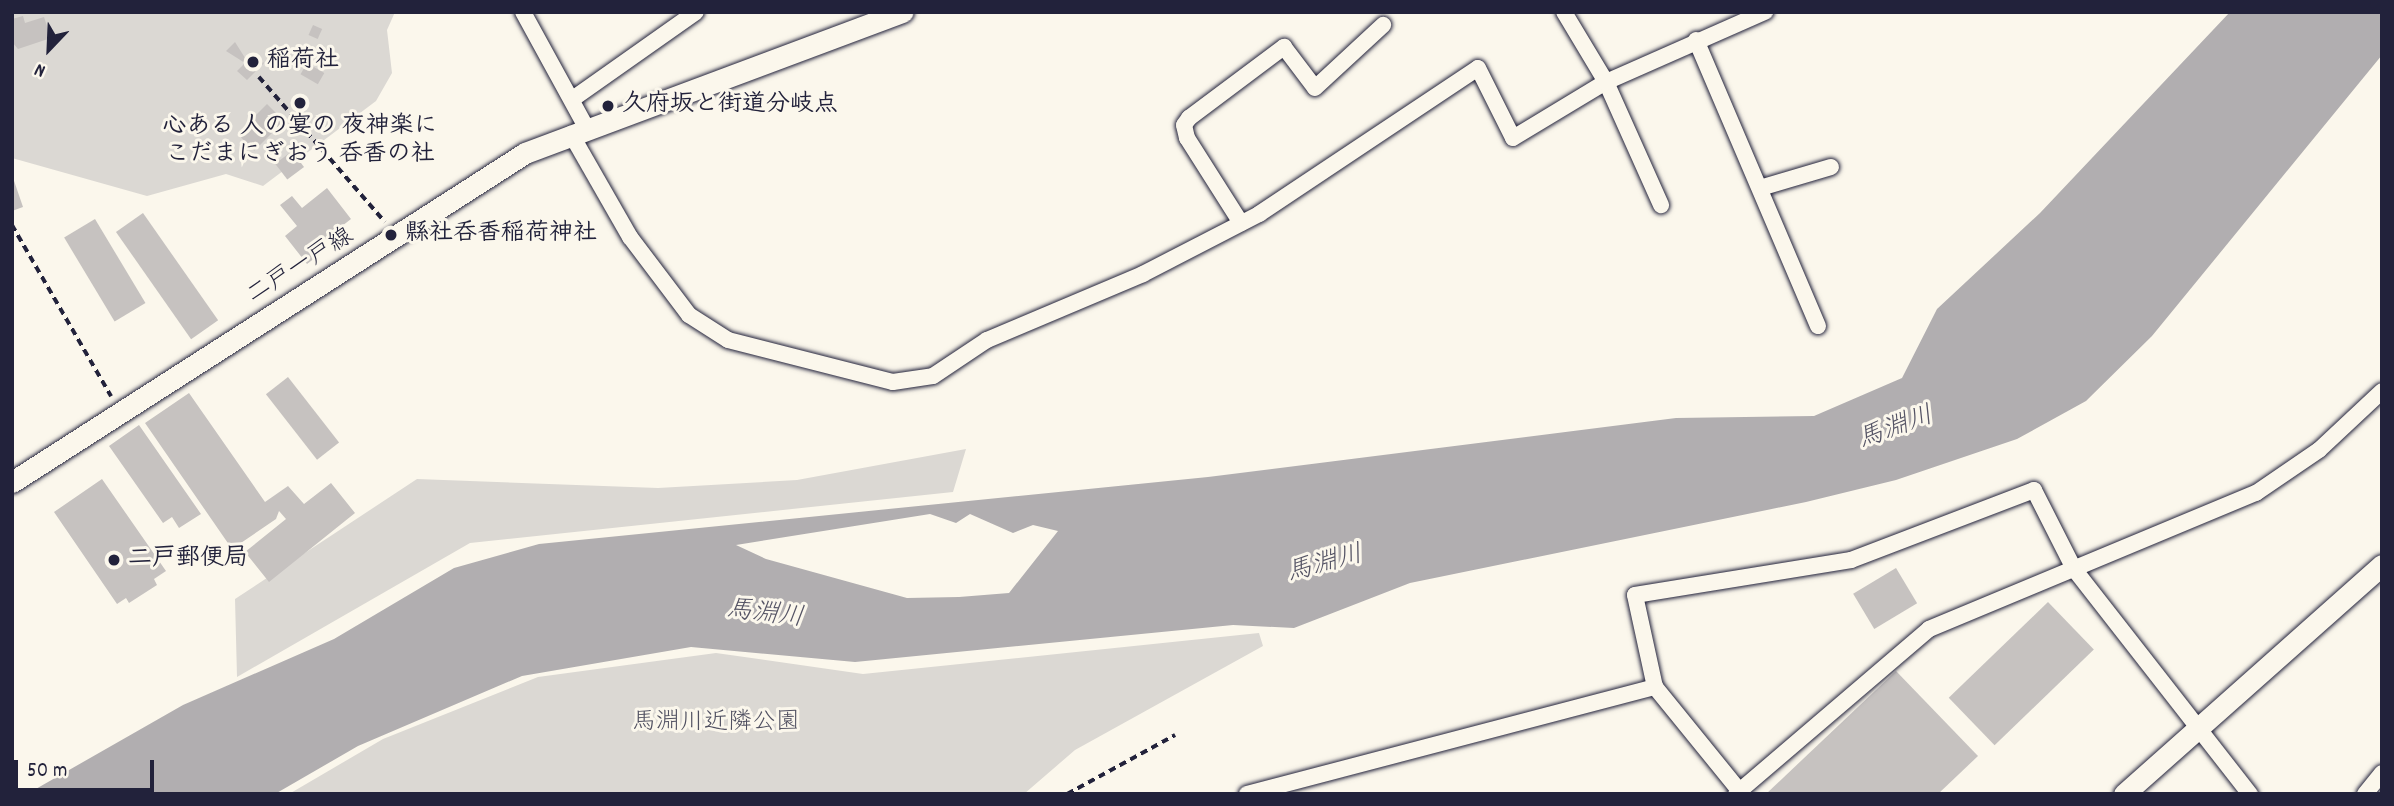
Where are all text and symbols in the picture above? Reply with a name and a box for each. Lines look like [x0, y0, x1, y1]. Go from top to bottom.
north arrow [14, 14, 84, 84]
place label: 稲荷社 [267, 48, 339, 76]
marker: 稲荷社 [245, 54, 261, 70]
text: N [31, 55, 50, 83]
place label: 久府坂と街道分岐点 [622, 92, 838, 120]
marker: 心ある 人の宴の 夜神楽に こだまにぎおう 呑香の社 [292, 95, 308, 111]
marker: 久府坂と街道分岐点 [600, 98, 616, 114]
place label: 心ある 人の宴の 夜神楽に こだまにぎおう 呑香の社 [163, 114, 437, 170]
place label: 縣社呑香稲荷神社 [405, 221, 597, 249]
street label: 二戸一戸線 [242, 223, 360, 311]
marker: 縣社呑香稲荷神社 [383, 227, 399, 243]
water label: 馬淵川 [1854, 401, 1938, 457]
water label: 馬淵川 [1283, 540, 1367, 590]
place label: 二戸郵便局 [128, 546, 248, 574]
marker: 二戸郵便局 [106, 552, 122, 568]
water label: 馬淵川 [724, 595, 806, 635]
park label: 馬淵川近隣公園 [632, 710, 800, 738]
scale bar [18, 746, 158, 790]
text: 50 m [27, 757, 67, 787]

